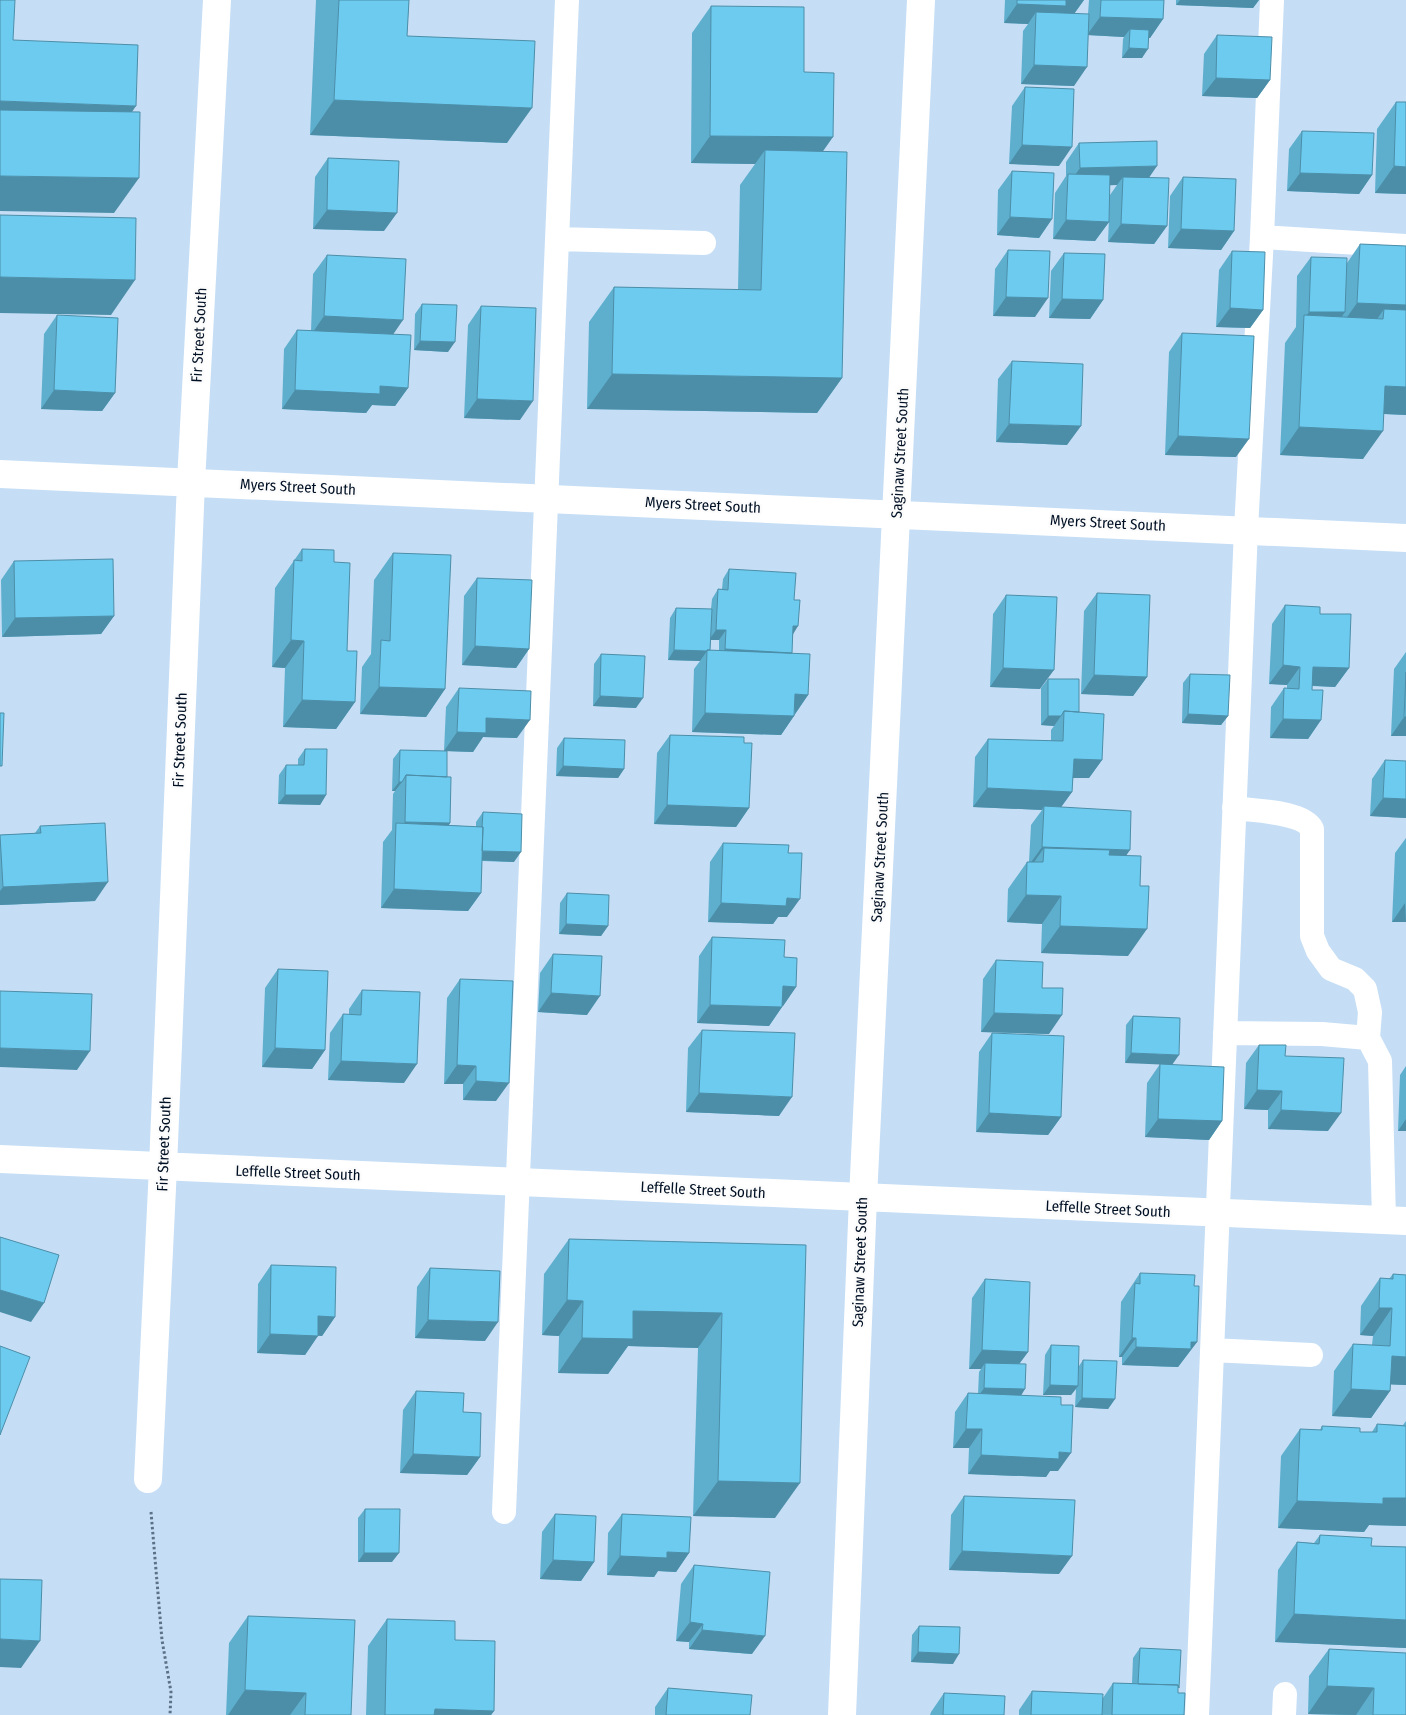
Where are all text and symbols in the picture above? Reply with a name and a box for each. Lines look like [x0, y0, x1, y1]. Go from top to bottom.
street label: Fir Street South [188, 287, 210, 383]
street label: Saginaw Street South [888, 387, 912, 519]
street label: Myers Street South [240, 475, 356, 499]
street label: Myers Street South [645, 493, 761, 517]
street label: Myers Street South [1050, 511, 1166, 535]
street label: Fir Street South [169, 692, 191, 788]
street label: Saginaw Street South [868, 791, 892, 923]
street label: Fir Street South [153, 1096, 175, 1192]
street label: Leffelle Street South [235, 1162, 361, 1184]
street label: Leffelle Street South [640, 1178, 766, 1202]
street label: Saginaw Street South [849, 1197, 871, 1327]
street label: Leffelle Street South [1045, 1197, 1171, 1221]

